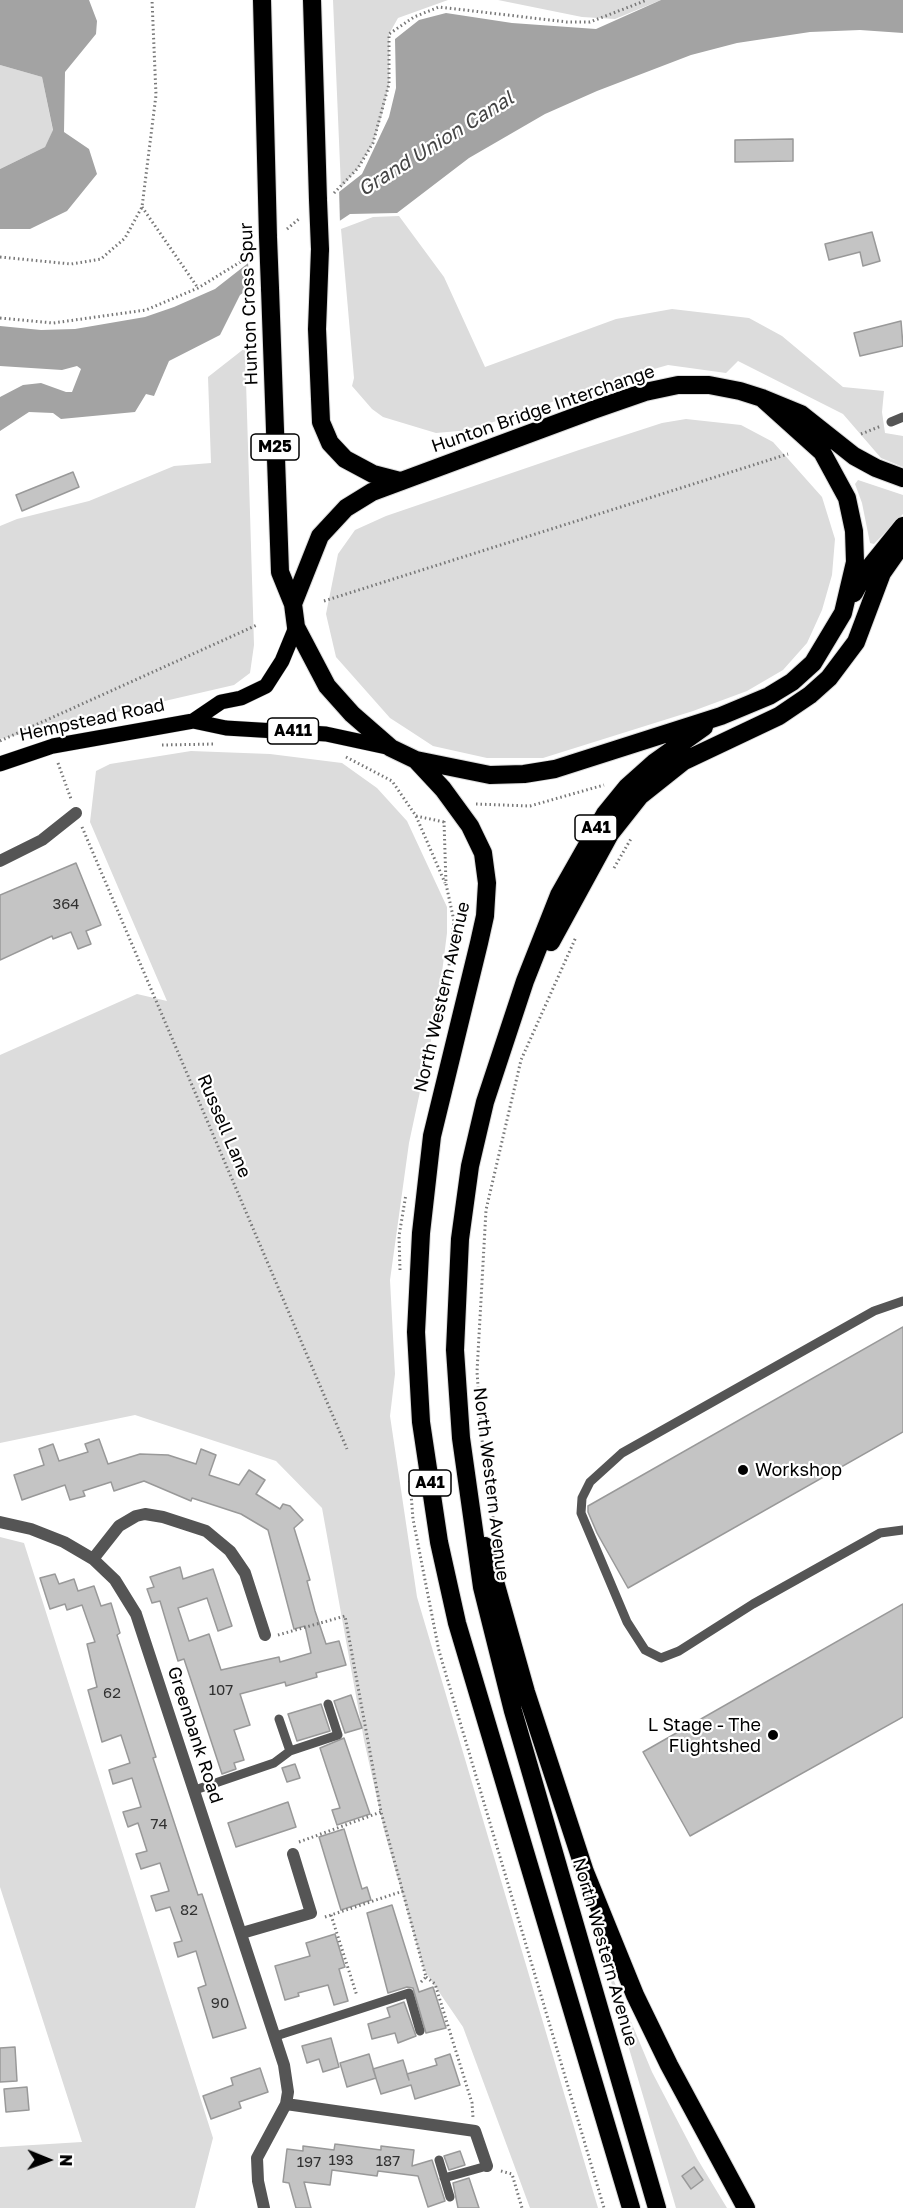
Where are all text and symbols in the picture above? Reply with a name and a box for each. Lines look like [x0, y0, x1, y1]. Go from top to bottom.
water label: Grand Union Canal [354, 86, 518, 202]
street label: Hunton Cross Spur [235, 222, 263, 386]
street label: Hunton Bridge Interchange [429, 361, 657, 457]
road number: M25 [251, 434, 299, 460]
street label: Hempstead Road [17, 694, 167, 746]
road number: A411 [268, 718, 318, 744]
road number: A41 [575, 815, 617, 841]
house number: 364 [53, 895, 79, 913]
street label: North Western Avenue [410, 900, 474, 1094]
street label: Russell Lane [192, 1071, 256, 1181]
street label: North Western Avenue [468, 1386, 514, 1582]
place label: Workshop [755, 1459, 842, 1481]
marker: Workshop [736, 1463, 750, 1477]
road number: A41 [409, 1470, 451, 1496]
street label: Greenbank Road [163, 1664, 227, 1806]
house number: 107 [209, 1681, 233, 1699]
house number: 62 [103, 1684, 121, 1702]
place label: L Stage - The Flightshed [648, 1714, 761, 1756]
marker: L Stage - The Flightshed [766, 1728, 780, 1742]
house number: 74 [150, 1815, 168, 1833]
street label: North Western Avenue [568, 1855, 642, 2049]
house number: 82 [180, 1901, 198, 1919]
house number: 90 [211, 1994, 229, 2012]
north arrow [18, 2130, 78, 2190]
house number: 193 [328, 2151, 354, 2169]
house number: 187 [376, 2152, 400, 2170]
house number: 197 [297, 2153, 321, 2171]
text: N [56, 2154, 76, 2167]

